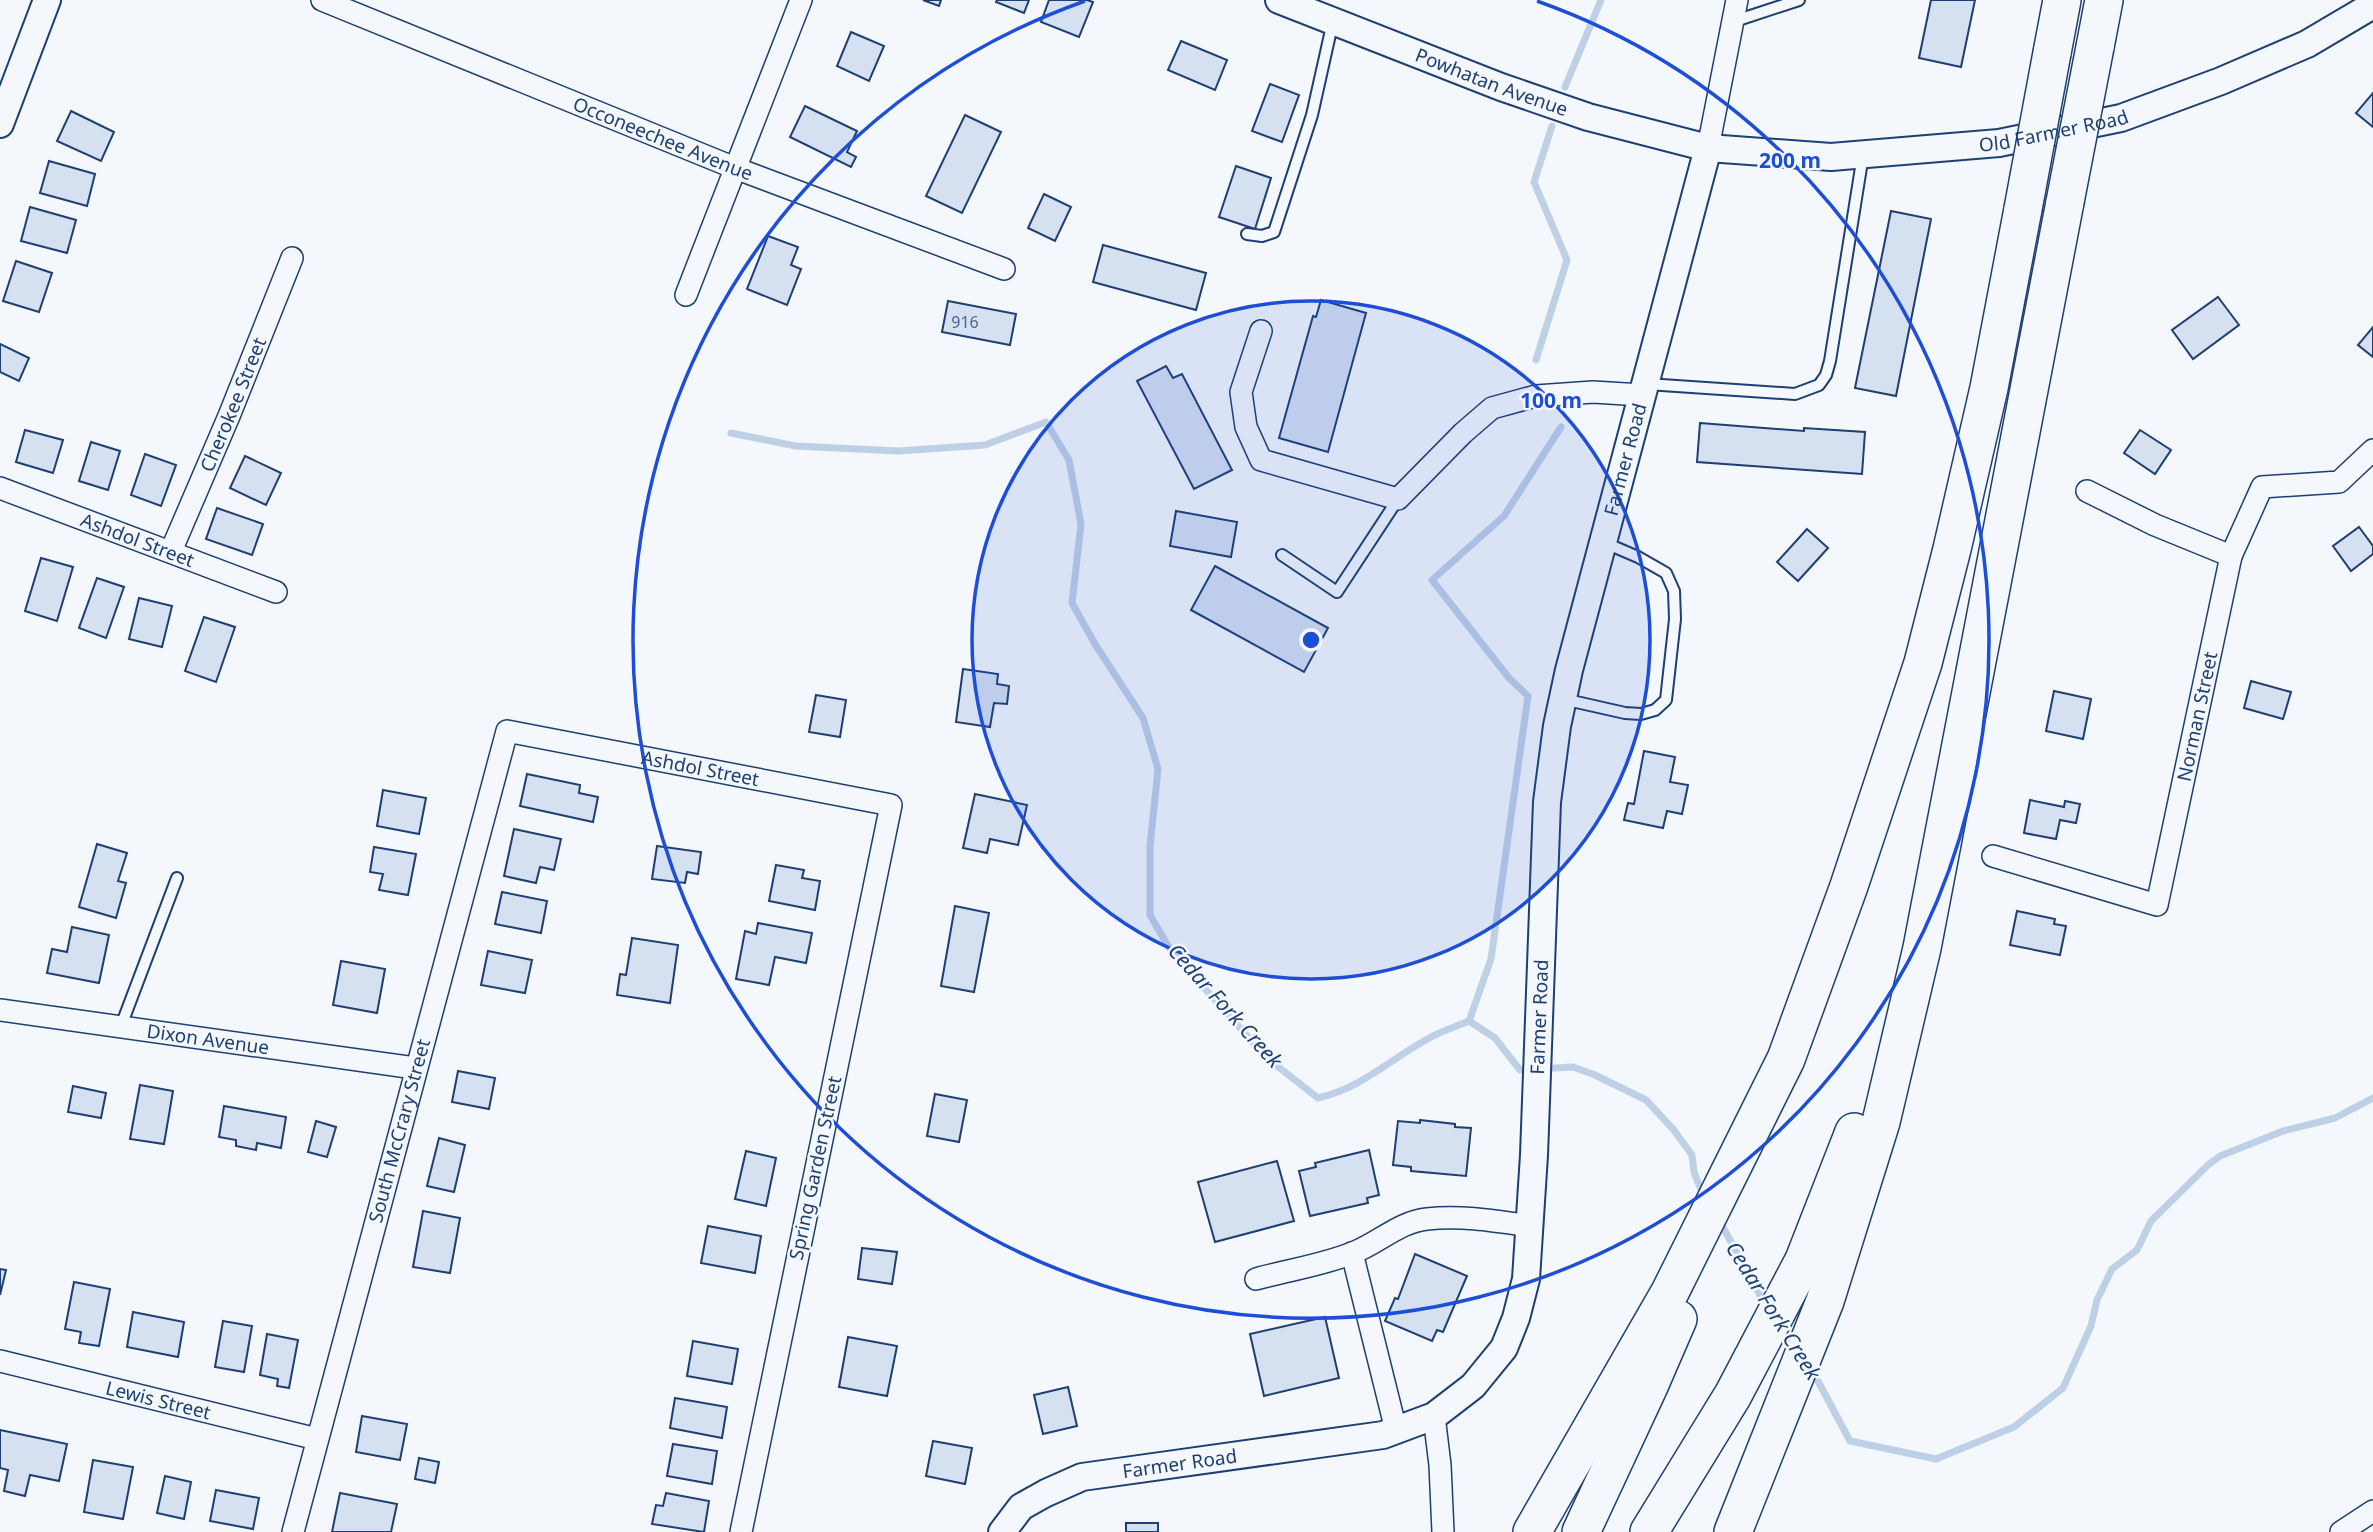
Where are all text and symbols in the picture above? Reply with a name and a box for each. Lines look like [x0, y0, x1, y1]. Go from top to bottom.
street label: Powhatan Avenue [1412, 42, 1571, 122]
street label: Occoneechee Avenue [569, 90, 756, 187]
street label: Old Farmer Road [1978, 103, 2132, 158]
text: 200 m [1759, 146, 1821, 174]
house number: 916 [951, 311, 979, 333]
street label: Cherokee Street [194, 333, 272, 476]
text: 100 m [1520, 386, 1582, 414]
street label: Farmer Road [1598, 400, 1652, 518]
street label: Ashdol Street [77, 507, 198, 573]
centre of rings [1299, 628, 1323, 652]
street label: Norman Street [2171, 649, 2223, 784]
street label: Ashdol Street [639, 744, 761, 792]
water label: Cedar Fork Creek [1162, 937, 1290, 1075]
street label: Farmer Road [1524, 959, 1554, 1075]
street label: Dixon Avenue [145, 1018, 271, 1060]
street label: South McCrary Street [362, 1036, 436, 1226]
street label: Spring Garden Street [783, 1074, 847, 1262]
water label: Cedar Fork Creek [1720, 1236, 1829, 1386]
street label: Lewis Street [103, 1375, 214, 1425]
street label: Farmer Road [1121, 1443, 1239, 1484]

